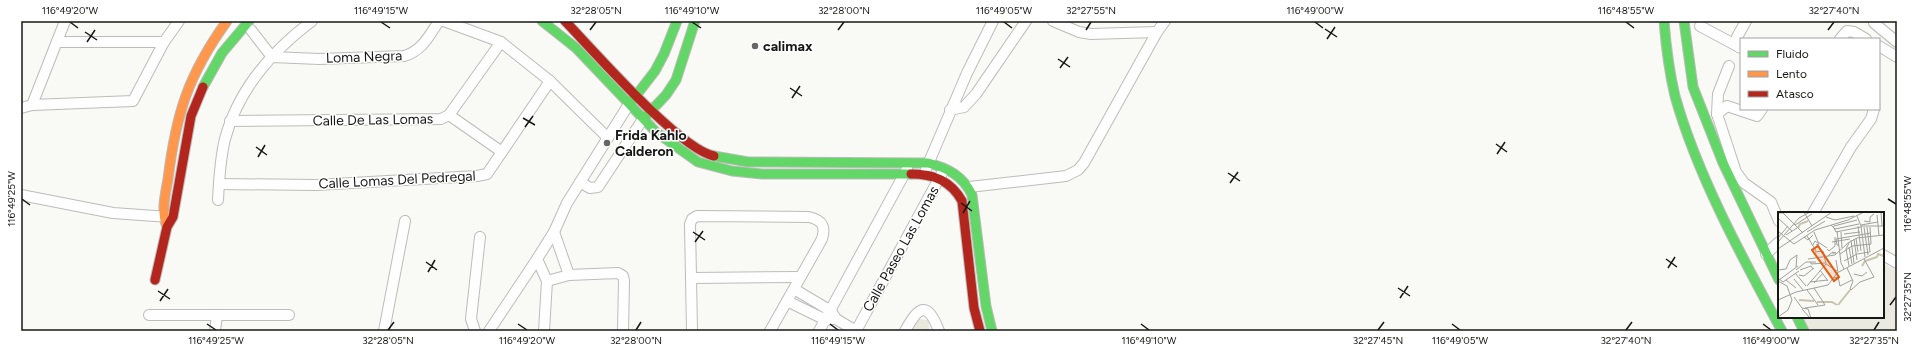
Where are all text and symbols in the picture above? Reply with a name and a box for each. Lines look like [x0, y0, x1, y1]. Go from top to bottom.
text: 116°49'20"W [42, 4, 99, 17]
text: 116°49'15"W [354, 4, 408, 17]
text: 32°28'05"N [570, 4, 622, 17]
text: 116°49'10"W [665, 4, 720, 17]
text: 32°28'00"N [818, 4, 870, 17]
text: 116°49'05"W [976, 4, 1033, 17]
text: 32°27'55"N [1066, 4, 1116, 17]
text: 116°49'00"W [1286, 4, 1344, 17]
text: 116°48'55"W [1598, 4, 1655, 17]
text: 32°27'40"N [1808, 4, 1860, 17]
place label: calimax [763, 38, 813, 55]
legend [1740, 38, 1880, 110]
marker: calimax [750, 41, 760, 51]
street label: Loma Negra [325, 47, 403, 67]
text: Fluido [1776, 47, 1809, 61]
text: Lento [1776, 67, 1807, 81]
text: Atasco [1776, 87, 1814, 101]
street label: Calle De Las Lomas [313, 110, 433, 130]
place label: Frida Kahlo Calderon [615, 127, 687, 160]
marker: Frida Kahlo Calderon [602, 138, 612, 148]
street label: Calle Lomas Del Pedregal [318, 167, 476, 193]
text: 116°49'25"W [5, 171, 18, 227]
text: 116°48'55"W [1901, 175, 1914, 232]
street label: Calle Paseo Las Lomas [859, 183, 943, 315]
inset map [1778, 212, 1884, 318]
text: 32°27'35"N [1901, 272, 1914, 322]
text: 116°49'25"W [188, 334, 244, 347]
text: 32°28'05"N [362, 334, 414, 347]
text: 116°49'20"W [499, 334, 556, 347]
text: 32°28'00"N [610, 334, 662, 347]
text: 116°49'15"W [811, 334, 865, 347]
text: 116°49'10"W [1122, 334, 1177, 347]
text: 32°27'45"N [1353, 334, 1403, 347]
text: 116°49'05"W [1432, 334, 1489, 347]
text: 32°27'40"N [1600, 334, 1652, 347]
text: 116°49'00"W [1742, 334, 1800, 347]
text: 32°27'35"N [1849, 334, 1899, 347]

